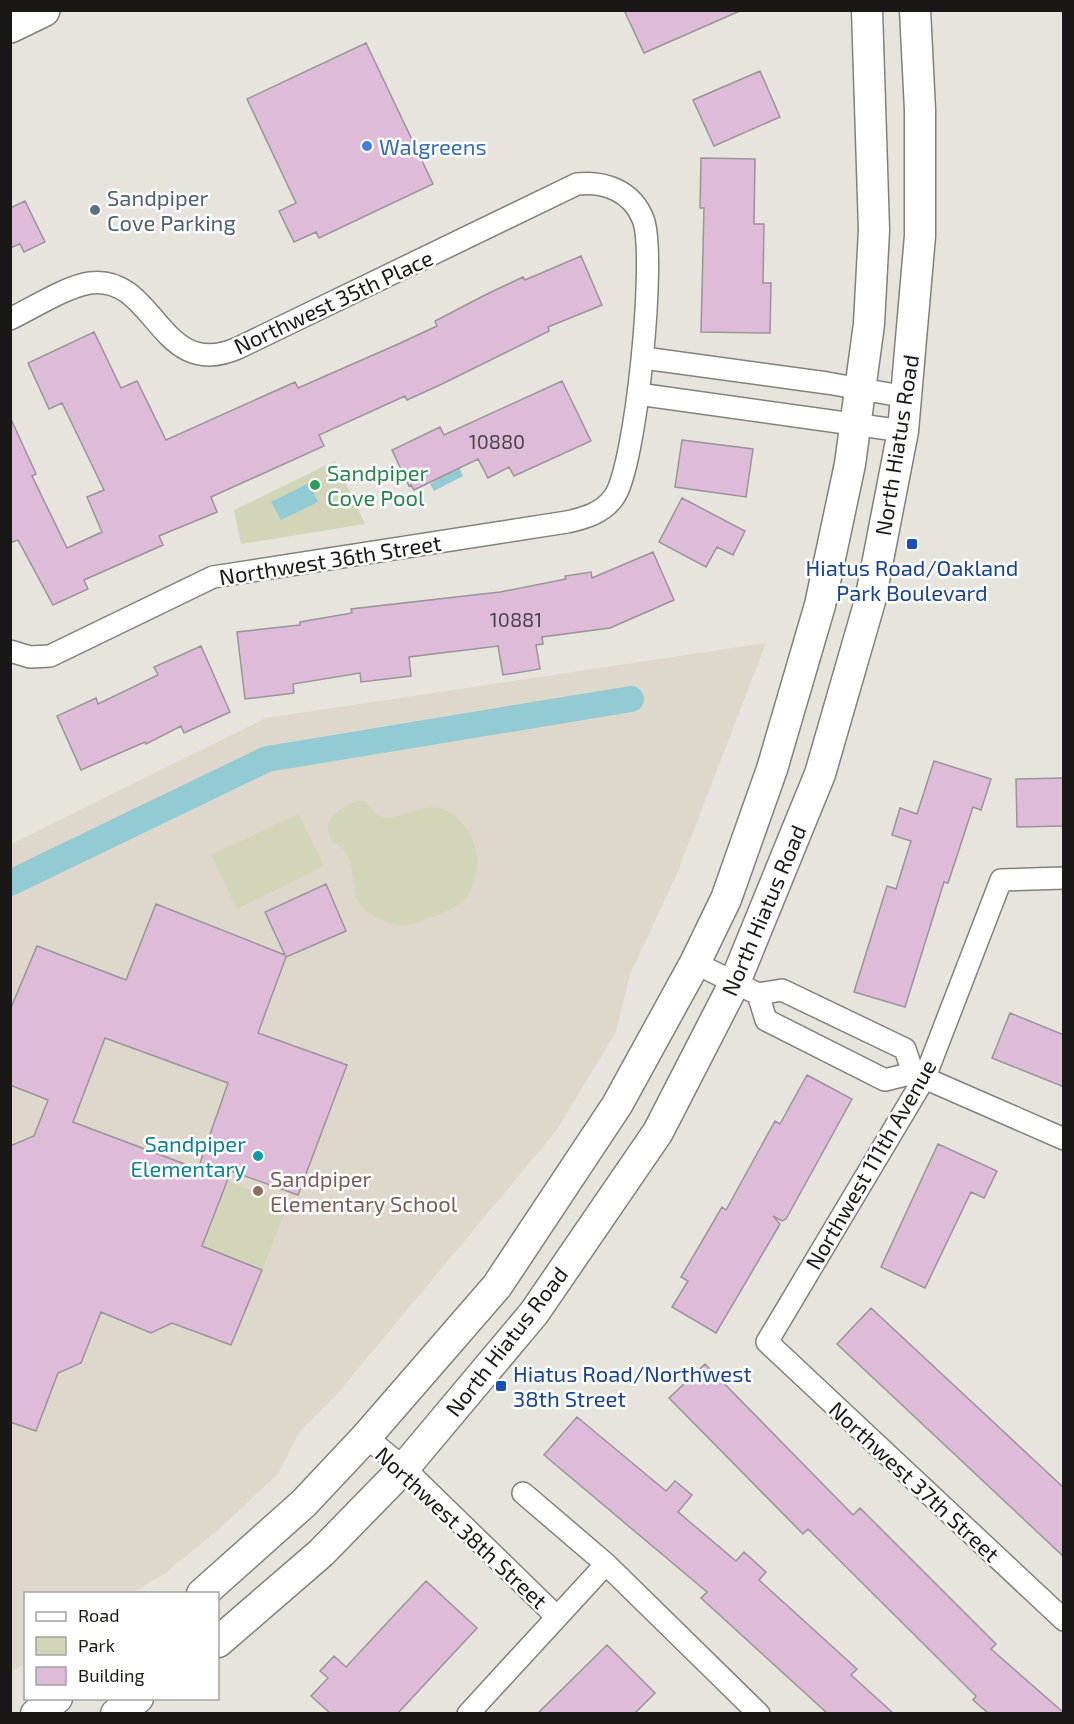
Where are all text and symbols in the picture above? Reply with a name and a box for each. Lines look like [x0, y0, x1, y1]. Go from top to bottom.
place label: Walgreens [379, 133, 487, 159]
marker: Walgreens [360, 139, 374, 153]
place label: Sandpiper Cove Parking [107, 184, 236, 235]
marker: Sandpiper Cove Parking [88, 203, 102, 217]
street label: Northwest 35th Place [229, 243, 437, 359]
street label: North Hiatus Road [869, 353, 923, 537]
house number: 10880 [469, 429, 525, 453]
place label: Sandpiper Cove Pool [327, 459, 429, 510]
marker: Sandpiper Cove Pool [308, 478, 322, 492]
street label: Northwest 36th Street [217, 529, 443, 589]
marker: Hiatus Road/Oakland Park Boulevard [905, 537, 919, 551]
place label: Hiatus Road/Oakland Park Boulevard [806, 554, 1018, 605]
house number: 10881 [490, 607, 542, 631]
street label: North Hiatus Road [715, 821, 811, 999]
street label: Northwest 111th Avenue [799, 1054, 941, 1274]
place label: Sandpiper Elementary [131, 1130, 246, 1181]
marker: Sandpiper Elementary [251, 1149, 265, 1163]
place label: Sandpiper Elementary School [270, 1165, 458, 1216]
marker: Sandpiper Elementary School [251, 1184, 265, 1198]
street label: North Hiatus Road [439, 1261, 573, 1421]
place label: Hiatus Road/Northwest 38th Street [513, 1360, 752, 1411]
marker: Hiatus Road/Northwest 38th Street [494, 1379, 508, 1393]
street label: Northwest 37th Street [825, 1395, 1005, 1567]
street label: Northwest 38th Street [371, 1441, 553, 1613]
legend [24, 1592, 219, 1700]
text: Road [78, 1604, 119, 1626]
text: Park [78, 1634, 115, 1656]
text: Building [78, 1664, 145, 1686]

